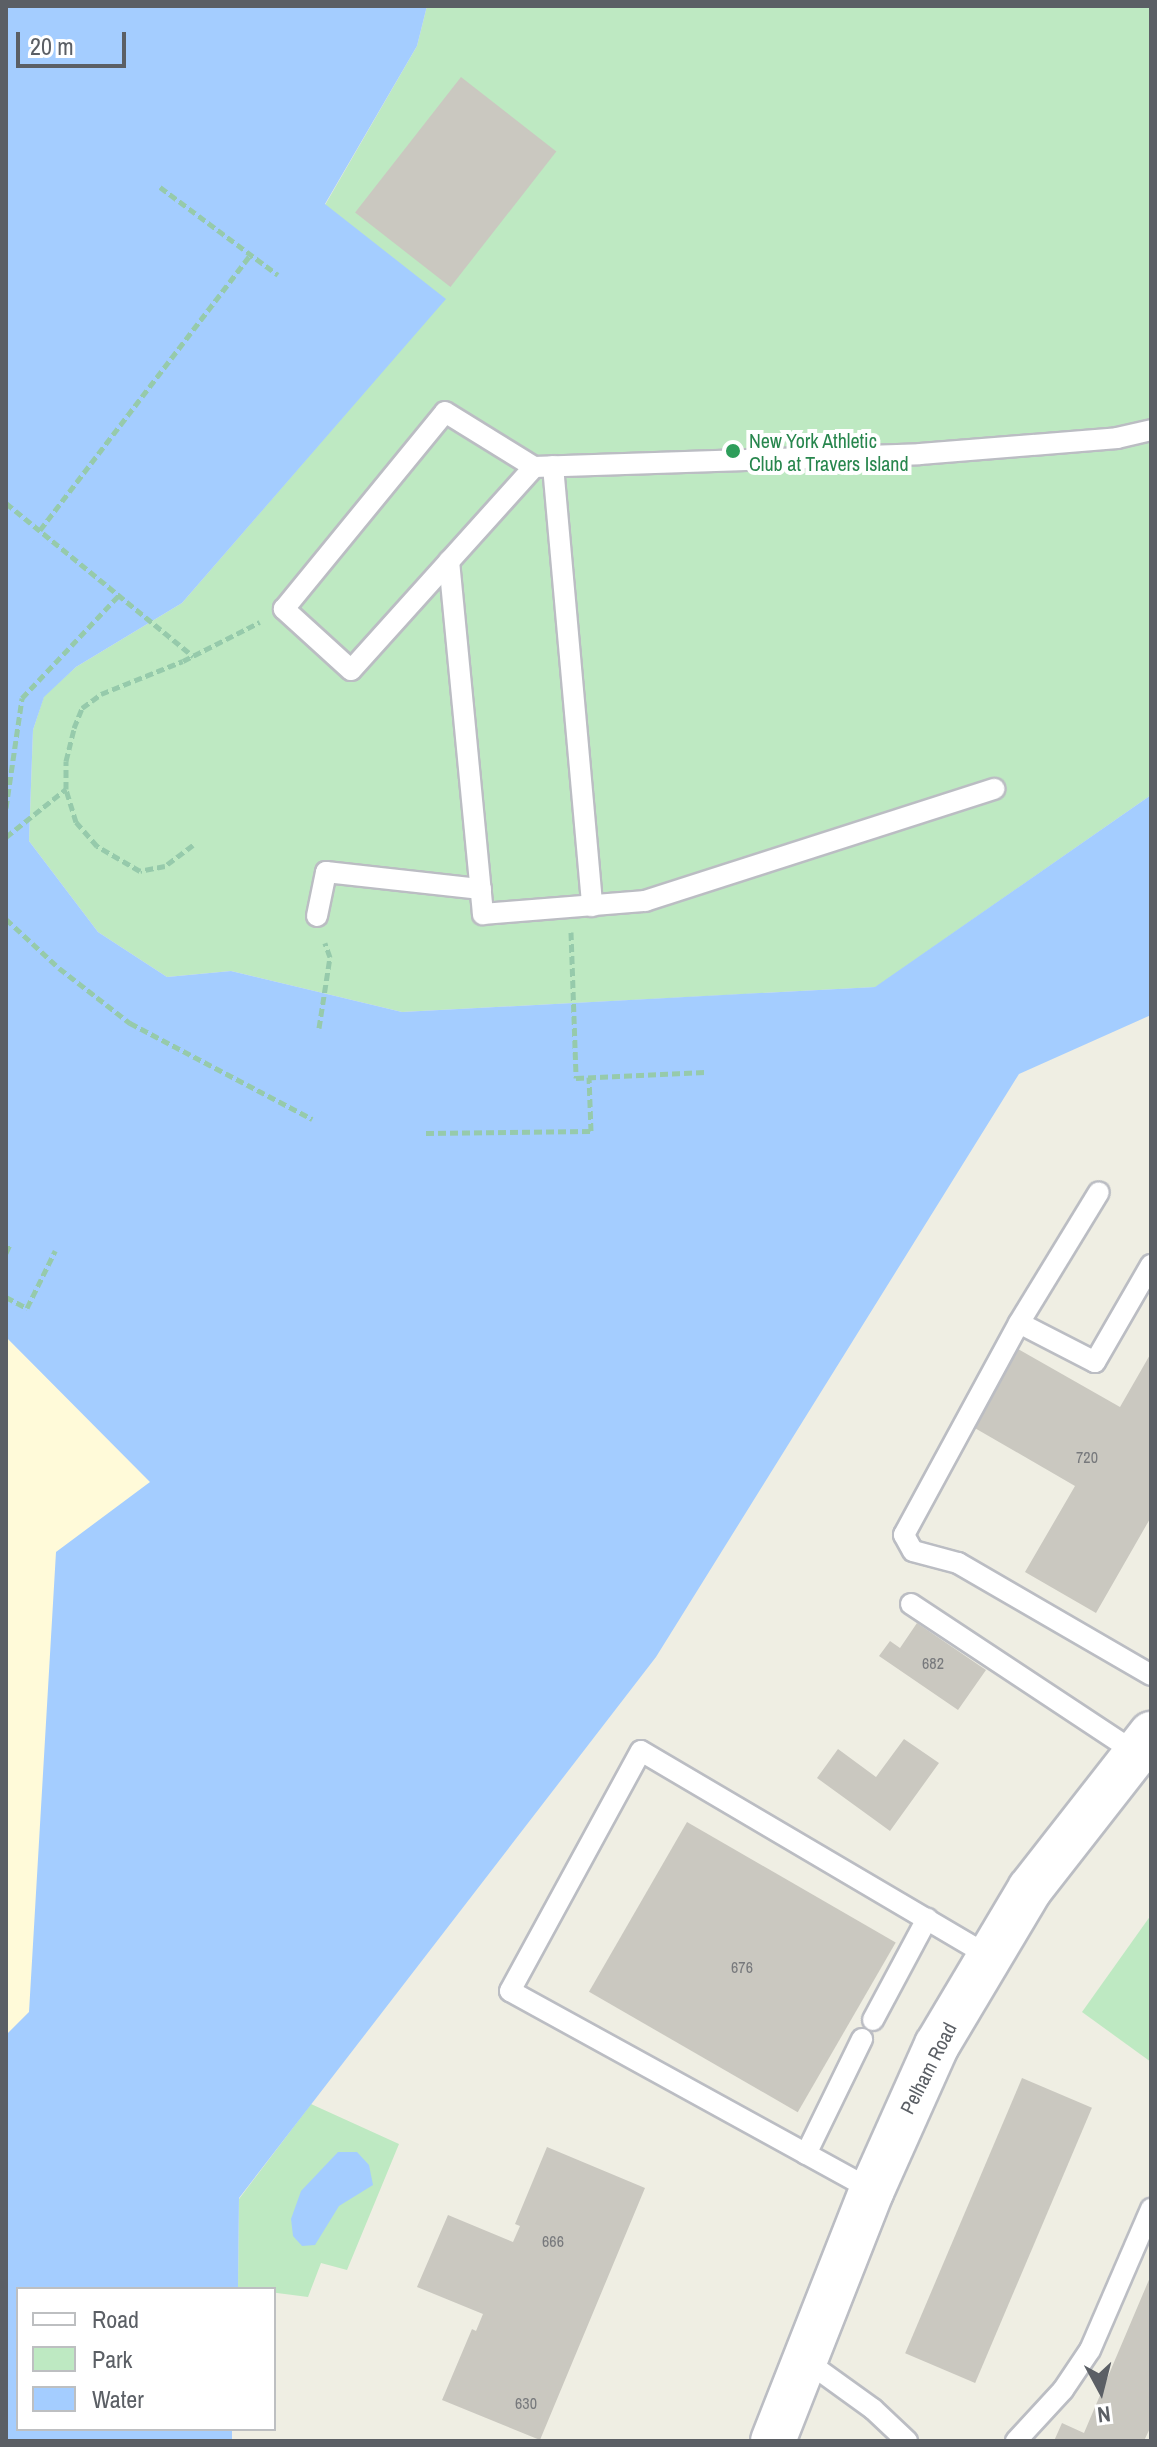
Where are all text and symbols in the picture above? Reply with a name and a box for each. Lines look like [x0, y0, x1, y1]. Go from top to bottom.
scale bar [20, 16, 130, 66]
text: 20 m [30, 30, 74, 62]
place label: New York Athletic Club at Travers Island [749, 428, 909, 475]
marker: New York Athletic Club at Travers Island [724, 442, 742, 460]
house number: 720 [1076, 1447, 1098, 1467]
house number: 682 [922, 1653, 944, 1673]
house number: 676 [731, 1957, 753, 1977]
street label: Pelham Road [895, 2018, 961, 2118]
house number: 666 [542, 2231, 564, 2251]
legend [16, 2287, 276, 2431]
text: Road [92, 2303, 139, 2335]
text: Park [92, 2343, 132, 2375]
north arrow [1061, 2351, 1141, 2431]
text: Water [92, 2383, 144, 2415]
house number: 630 [515, 2393, 537, 2413]
text: N [1096, 2399, 1112, 2431]

